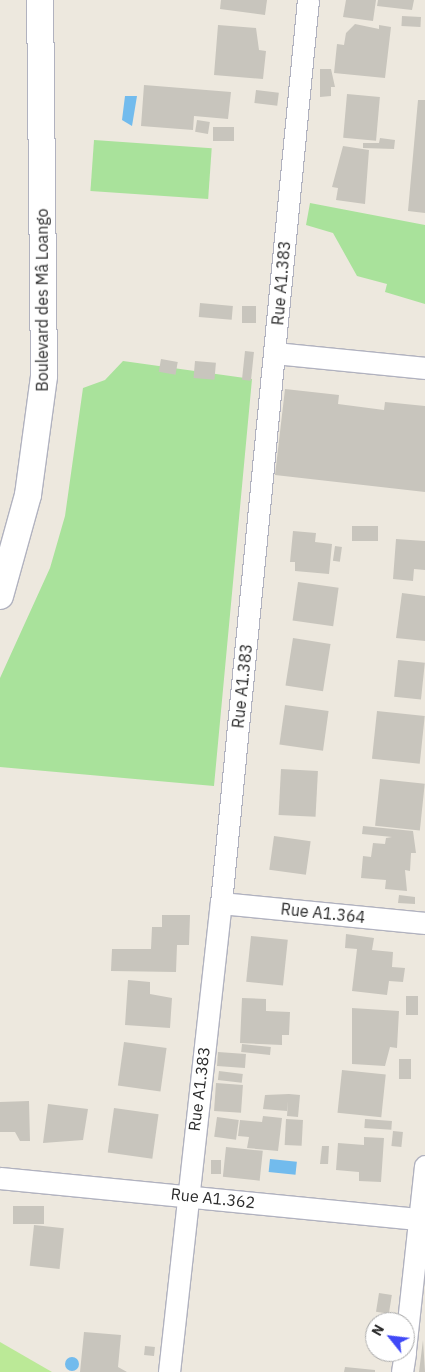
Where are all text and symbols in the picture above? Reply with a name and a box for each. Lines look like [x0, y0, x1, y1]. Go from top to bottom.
street label: Boulevard des Mâ Loango [32, 208, 52, 392]
street label: Rue A1.383 [268, 240, 294, 326]
street label: Rue A1.383 [228, 643, 256, 729]
street label: Rue A1.364 [280, 899, 366, 927]
street label: Rue A1.383 [184, 1046, 214, 1132]
street label: Rue A1.362 [170, 1184, 256, 1212]
north arrow [365, 1312, 415, 1362]
text: N [367, 1321, 388, 1339]

